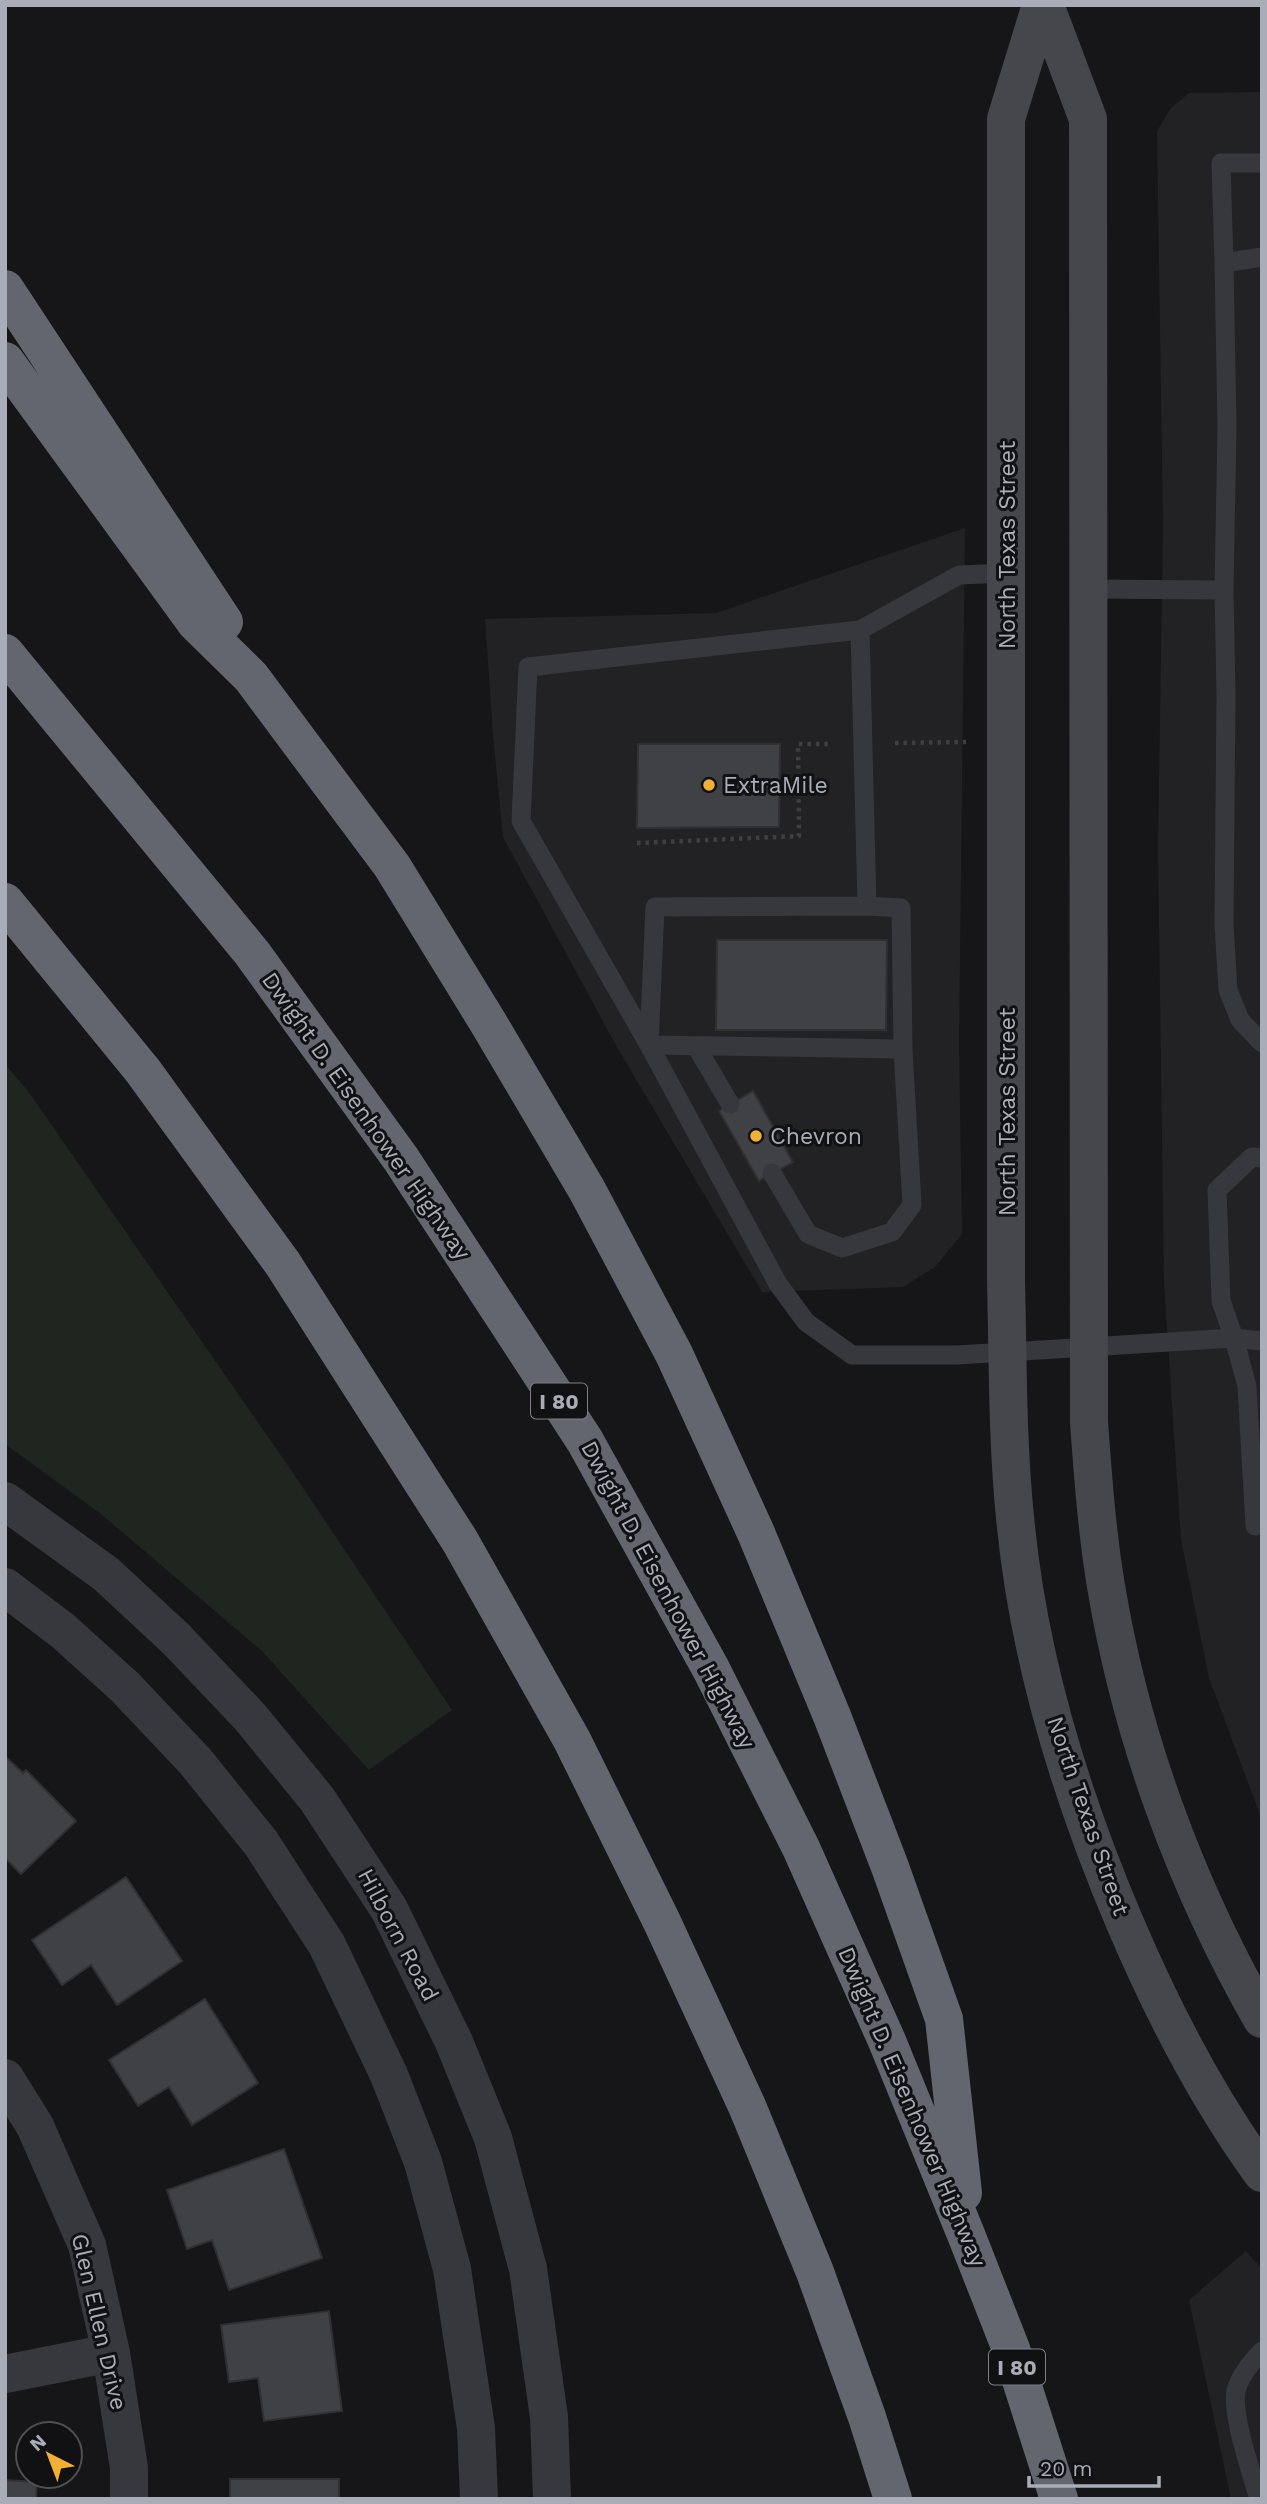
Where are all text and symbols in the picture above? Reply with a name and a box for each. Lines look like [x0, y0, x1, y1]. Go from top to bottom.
street label: North Texas Street [994, 440, 1021, 649]
place label: ExtraMile [723, 772, 828, 799]
marker: ExtraMile [701, 777, 717, 793]
street label: Dwight D. Eisenhower Highway [256, 967, 476, 1265]
street label: North Texas Street [994, 1007, 1021, 1216]
place label: Chevron [770, 1123, 862, 1150]
marker: Chevron [748, 1128, 764, 1144]
road number: I 80 [531, 1384, 587, 1418]
street label: Dwight D. Eisenhower Highway [575, 1436, 761, 1754]
street label: North Texas Street [1041, 1713, 1135, 1919]
street label: Hilborn Road [352, 1864, 444, 2006]
street label: Dwight D. Eisenhower Highway [832, 1943, 992, 2271]
street label: Glen Ellen Drive [66, 2231, 132, 2413]
road number: I 80 [989, 2350, 1045, 2384]
north arrow [14, 2420, 84, 2490]
text: N [25, 2429, 51, 2456]
scale bar [1029, 2444, 1158, 2488]
text: 20 m [1040, 2456, 1092, 2481]

